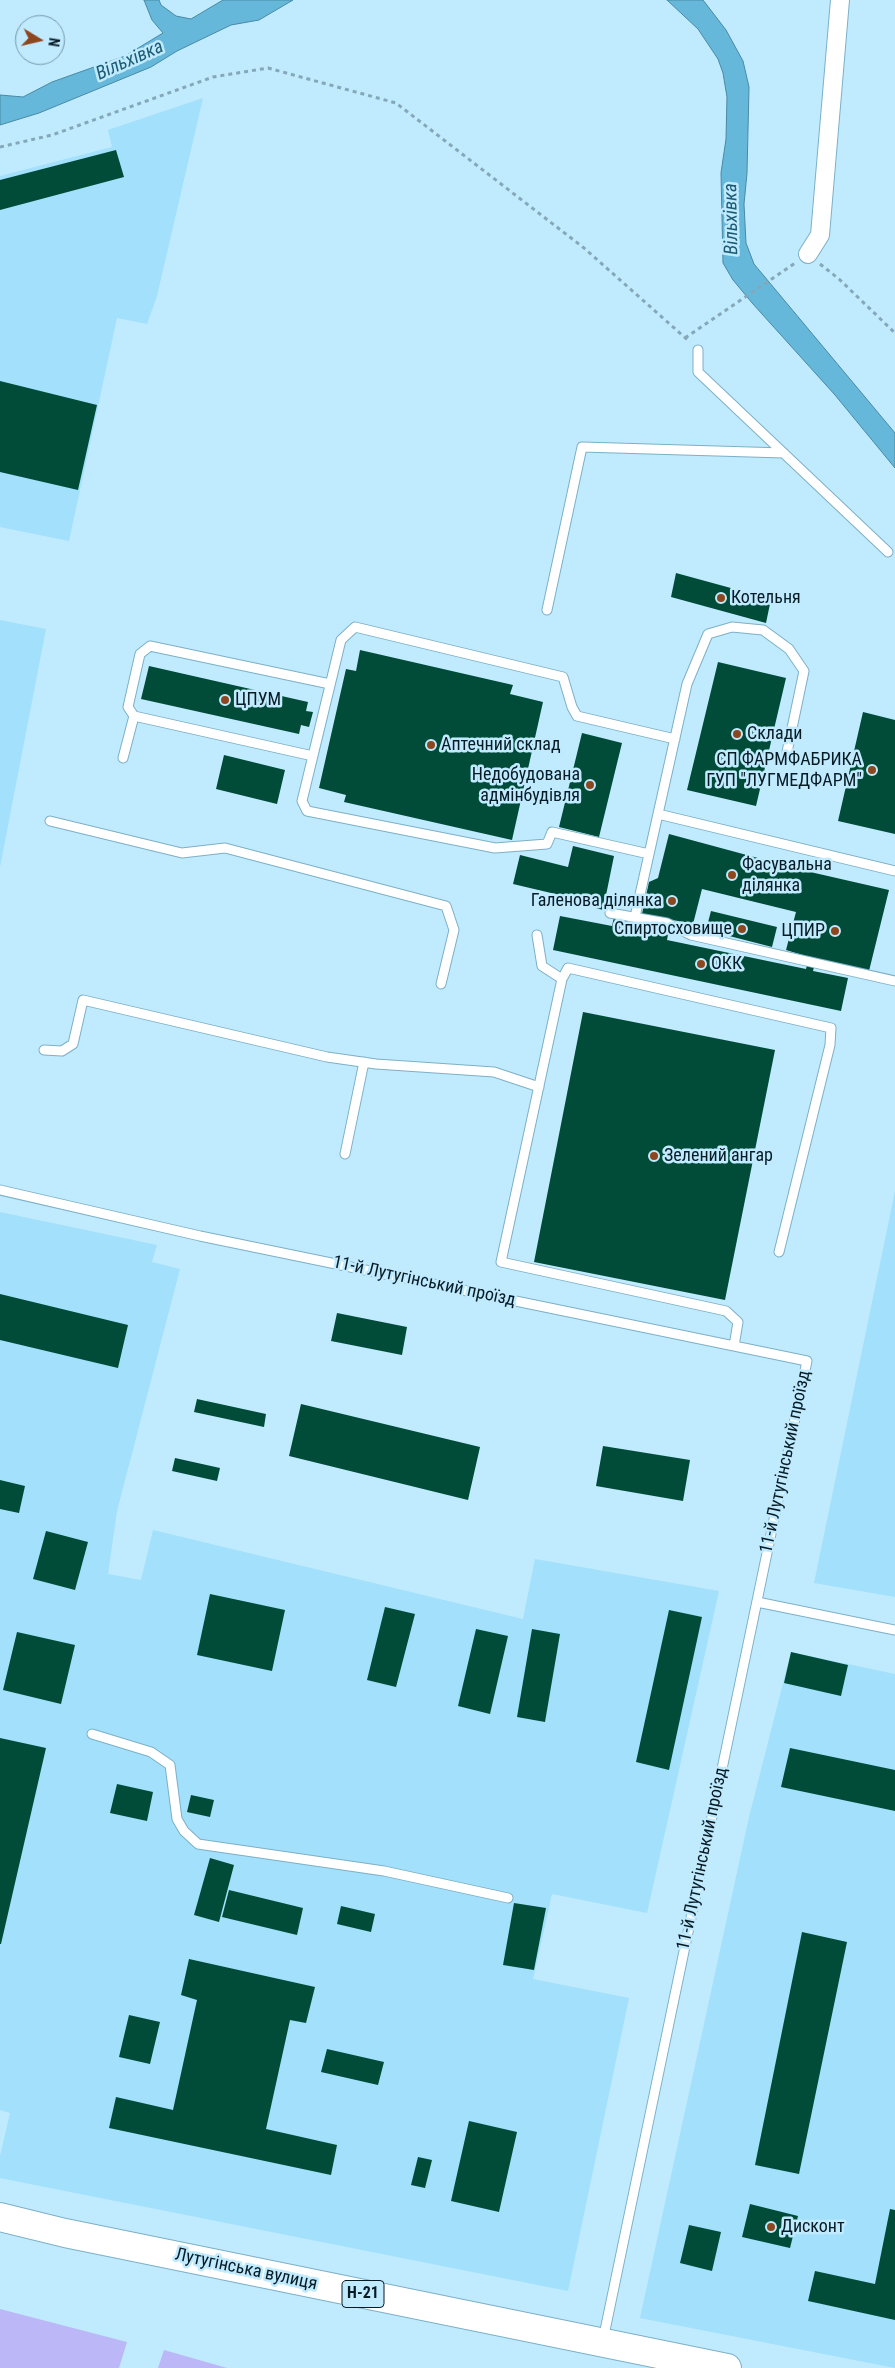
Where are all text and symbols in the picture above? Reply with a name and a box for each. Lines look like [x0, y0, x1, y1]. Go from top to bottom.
north arrow [15, 15, 65, 65]
water label: Вільхівка [93, 36, 167, 86]
text: N [45, 37, 62, 48]
water label: Вільхівка [720, 183, 744, 255]
place label: Котельня [731, 587, 801, 609]
marker: Котельня [715, 592, 727, 604]
place label: ЦПУМ [235, 689, 281, 711]
marker: ЦПУМ [219, 694, 231, 706]
place label: Склади [747, 723, 802, 745]
marker: Склади [731, 728, 743, 740]
place label: Аптечний склад [441, 734, 561, 756]
marker: Аптечний склад [425, 739, 437, 751]
place label: СП ФАРМФАБРИКА ГУП "ЛУГМЕДФАРМ" [706, 749, 862, 792]
place label: Недобудована адмінбудівля [472, 764, 580, 806]
marker: СП ФАРМФАБРИКА ГУП "ЛУГМЕДФАРМ" [866, 764, 878, 776]
marker: Недобудована адмінбудівля [584, 779, 596, 791]
place label: Фасувальна ділянка [742, 854, 832, 896]
marker: Фасувальна ділянка [726, 869, 738, 881]
place label: Галенова ділянка [531, 890, 662, 912]
marker: Галенова ділянка [666, 895, 678, 907]
place label: Спиртосховище [614, 918, 732, 940]
place label: ЦПИР [781, 920, 825, 942]
marker: Спиртосховище [736, 923, 748, 935]
marker: ЦПИР [829, 925, 841, 937]
place label: ОКК [711, 953, 742, 975]
marker: ОКК [695, 958, 707, 970]
place label: Зелений ангар [664, 1145, 773, 1167]
marker: Зелений ангар [648, 1150, 660, 1162]
street label: 11-й Лутугінський проїзд [331, 1252, 517, 1312]
street label: 11-й Лутугінський проїзд [756, 1369, 816, 1555]
street label: 11-й Лутугінський проїзд [673, 1766, 733, 1952]
place label: Дисконт [781, 2216, 845, 2238]
marker: Дисконт [765, 2221, 777, 2233]
street label: Лутугінська вулиця [173, 2244, 319, 2296]
road number: Н-21 [342, 2280, 384, 2308]

